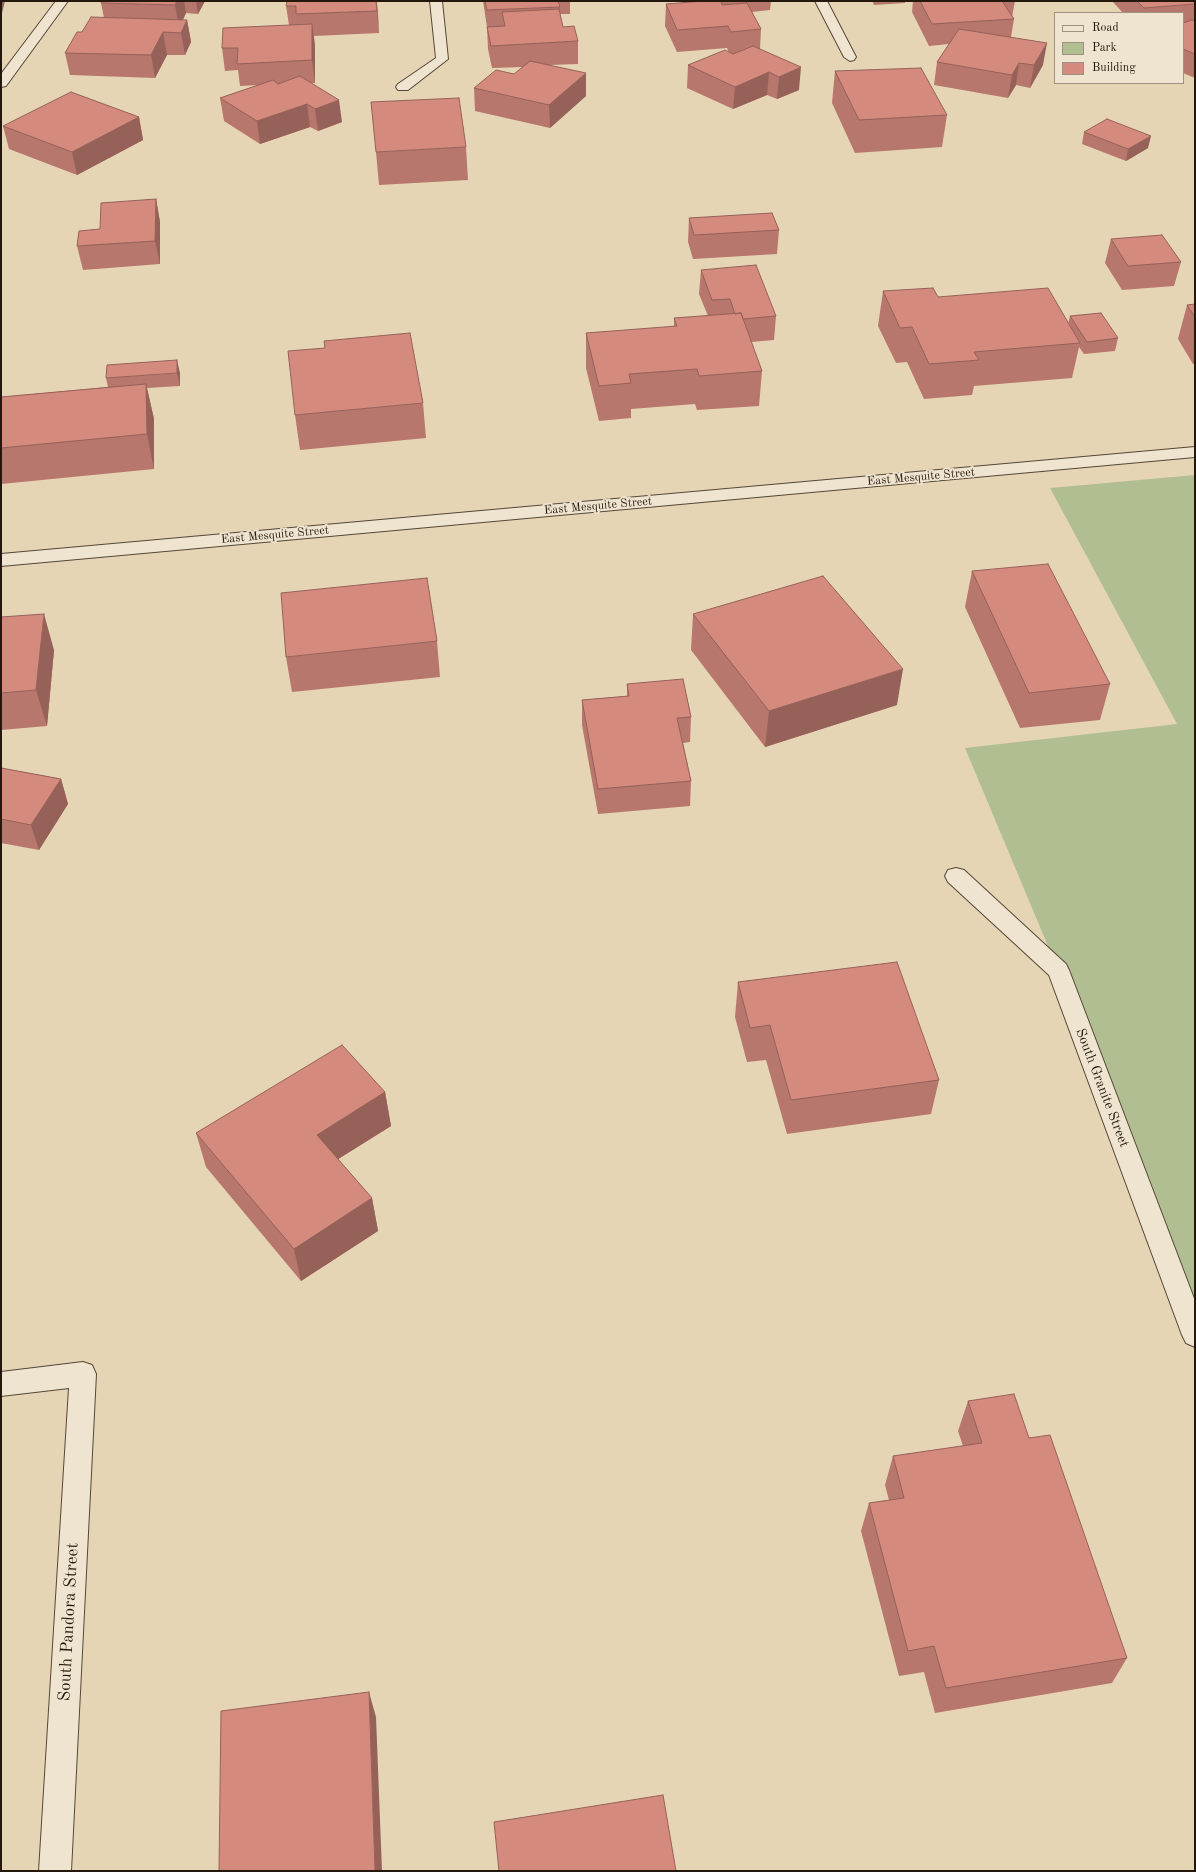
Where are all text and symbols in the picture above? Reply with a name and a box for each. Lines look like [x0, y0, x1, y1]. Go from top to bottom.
legend [1054, 12, 1184, 84]
text: Road [1092, 22, 1119, 34]
text: Park [1092, 42, 1117, 54]
text: Building [1092, 62, 1136, 74]
street label: East Mesquite Street [866, 465, 976, 489]
street label: East Mesquite Street [543, 494, 653, 518]
street label: East Mesquite Street [220, 523, 330, 547]
street label: South Granite Street [1072, 1026, 1132, 1150]
street label: South Pandora Street [55, 1542, 83, 1702]

